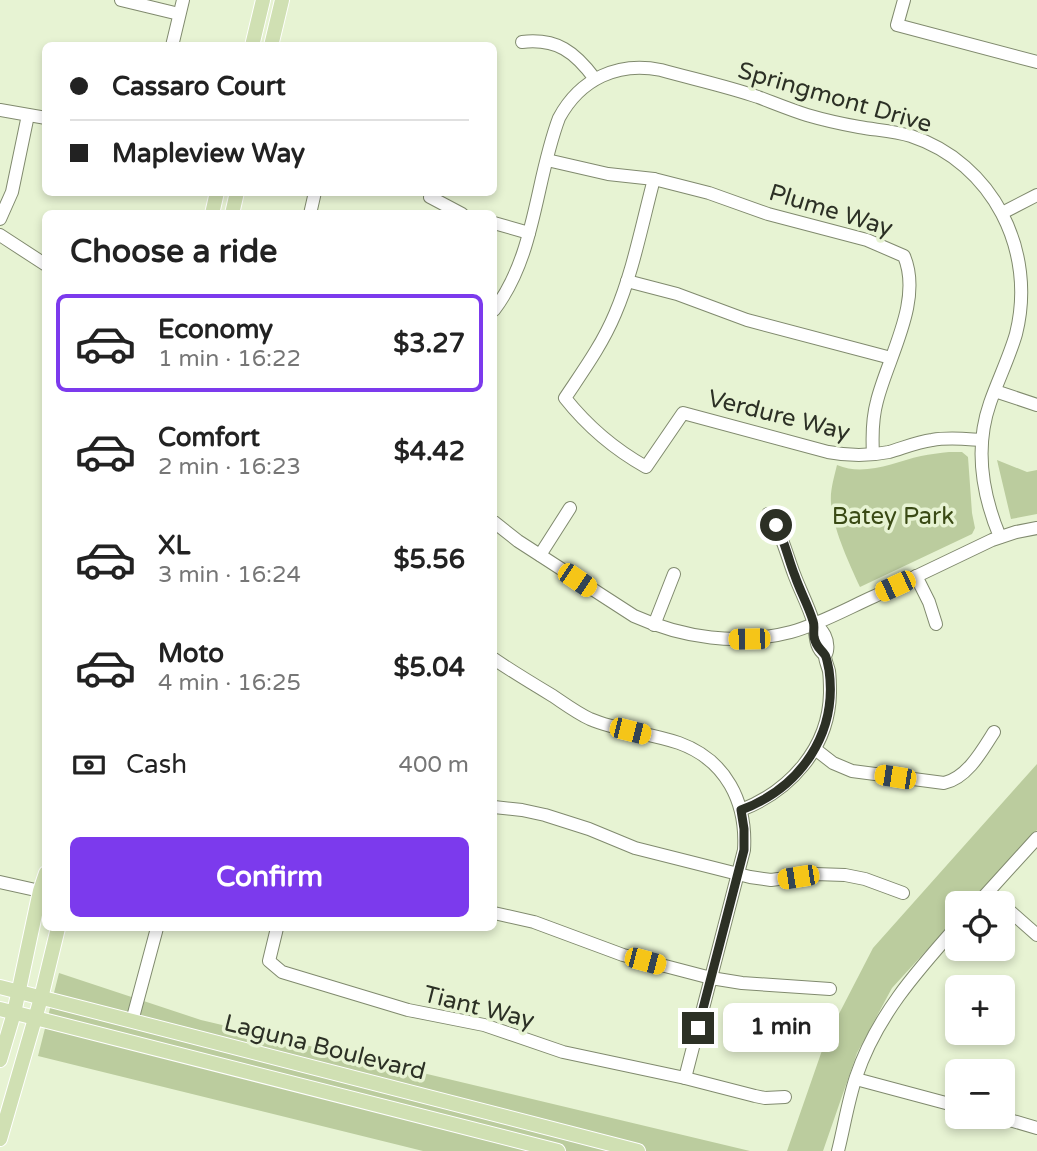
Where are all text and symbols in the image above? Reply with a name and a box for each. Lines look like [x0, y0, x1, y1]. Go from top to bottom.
street label: Springmont Drive [735, 56, 935, 139]
text: Cassaro Court [112, 71, 286, 102]
text: Mapleview Way [112, 138, 305, 169]
street label: Plume Way [765, 178, 896, 243]
text: Choose a ride [70, 233, 277, 271]
icon: car [74, 312, 137, 375]
text: Economy [158, 314, 273, 345]
text: $3.27 [393, 328, 465, 359]
text: 1 min · 16:22 [158, 345, 301, 373]
street label: Verdure Way [705, 384, 853, 447]
icon: car [74, 420, 137, 483]
text: Comfort [158, 422, 260, 453]
text: $4.42 [394, 436, 465, 467]
text: 2 min · 16:23 [158, 453, 301, 481]
park label: Batey Park [832, 502, 954, 531]
route start [760, 509, 792, 541]
icon: car [74, 528, 137, 591]
text: XL [158, 530, 190, 561]
text: $5.56 [393, 544, 465, 575]
car [554, 560, 601, 600]
text: 3 min · 16:24 [158, 561, 301, 589]
car [872, 568, 919, 604]
car [728, 628, 771, 650]
icon: car [74, 636, 137, 699]
text: Moto [158, 638, 224, 669]
text: $5.04 [393, 652, 465, 683]
text: 4 min · 16:25 [158, 669, 301, 697]
car [608, 716, 653, 746]
icon: cash [70, 746, 108, 784]
text: Cash [126, 749, 187, 780]
text: 400 m [399, 751, 469, 779]
car [873, 763, 918, 791]
button: Confirm [70, 837, 469, 917]
car [776, 863, 821, 891]
map controls [945, 891, 1015, 1129]
button: locate [945, 891, 1015, 961]
car [622, 945, 669, 977]
button: + [945, 975, 1015, 1045]
street label: Tiant Way [421, 980, 537, 1035]
callout: 1 min [722, 1004, 838, 1052]
street label: Laguna Boulevard [221, 1008, 429, 1087]
route end [682, 1012, 714, 1044]
text: 1 min [750, 1013, 812, 1041]
button: − [945, 1059, 1015, 1129]

